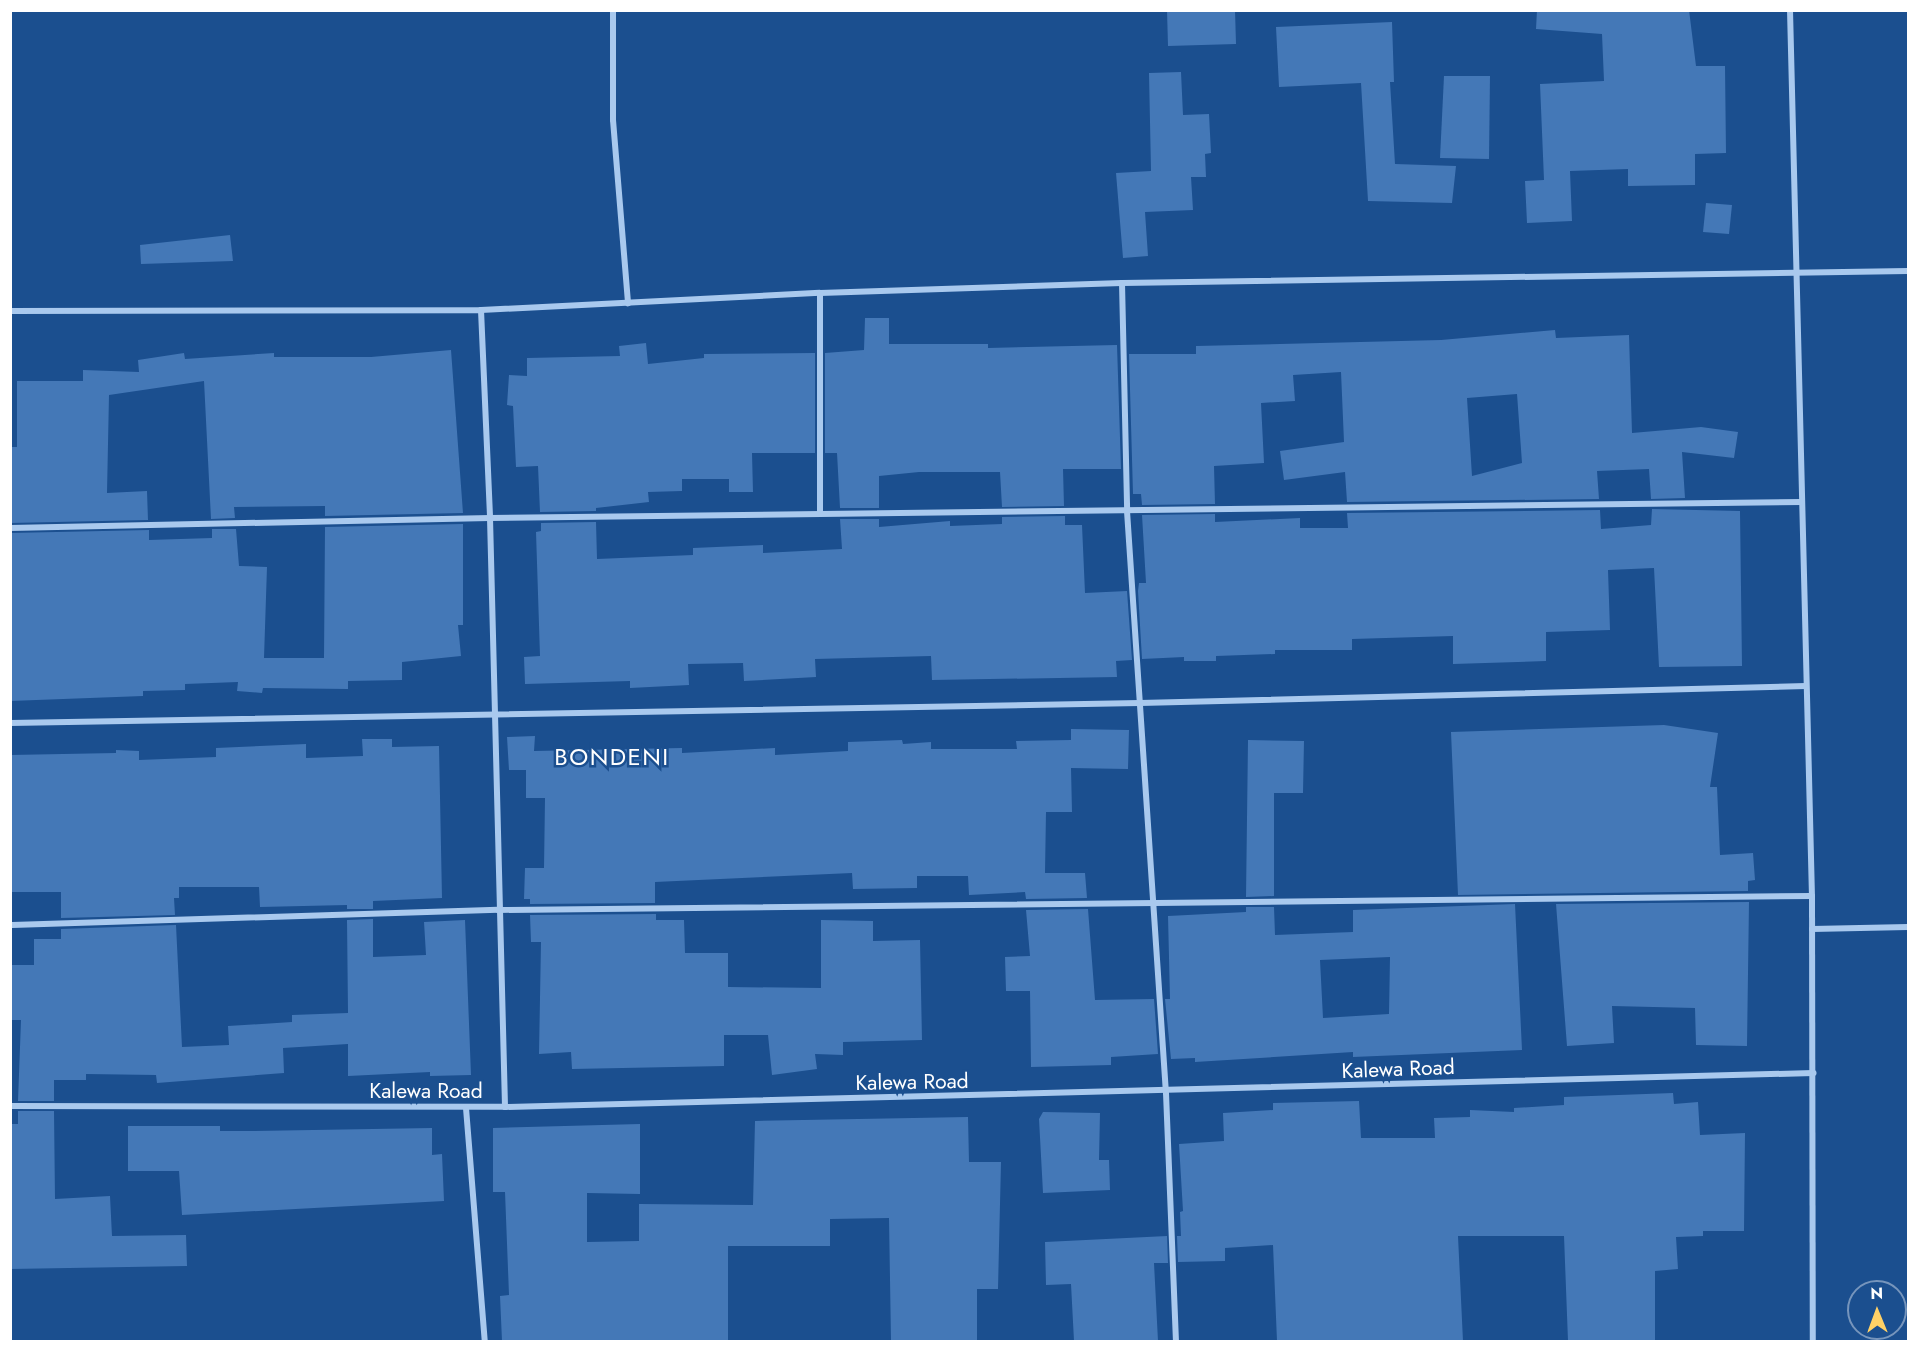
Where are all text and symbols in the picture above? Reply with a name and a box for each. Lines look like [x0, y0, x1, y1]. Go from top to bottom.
district label: BONDENI [554, 743, 670, 771]
street label: Kalewa Road [1341, 1054, 1455, 1084]
street label: Kalewa Road [855, 1068, 969, 1096]
street label: Kalewa Road [369, 1078, 483, 1104]
north arrow [1847, 1280, 1907, 1340]
text: N [1870, 1282, 1883, 1305]

